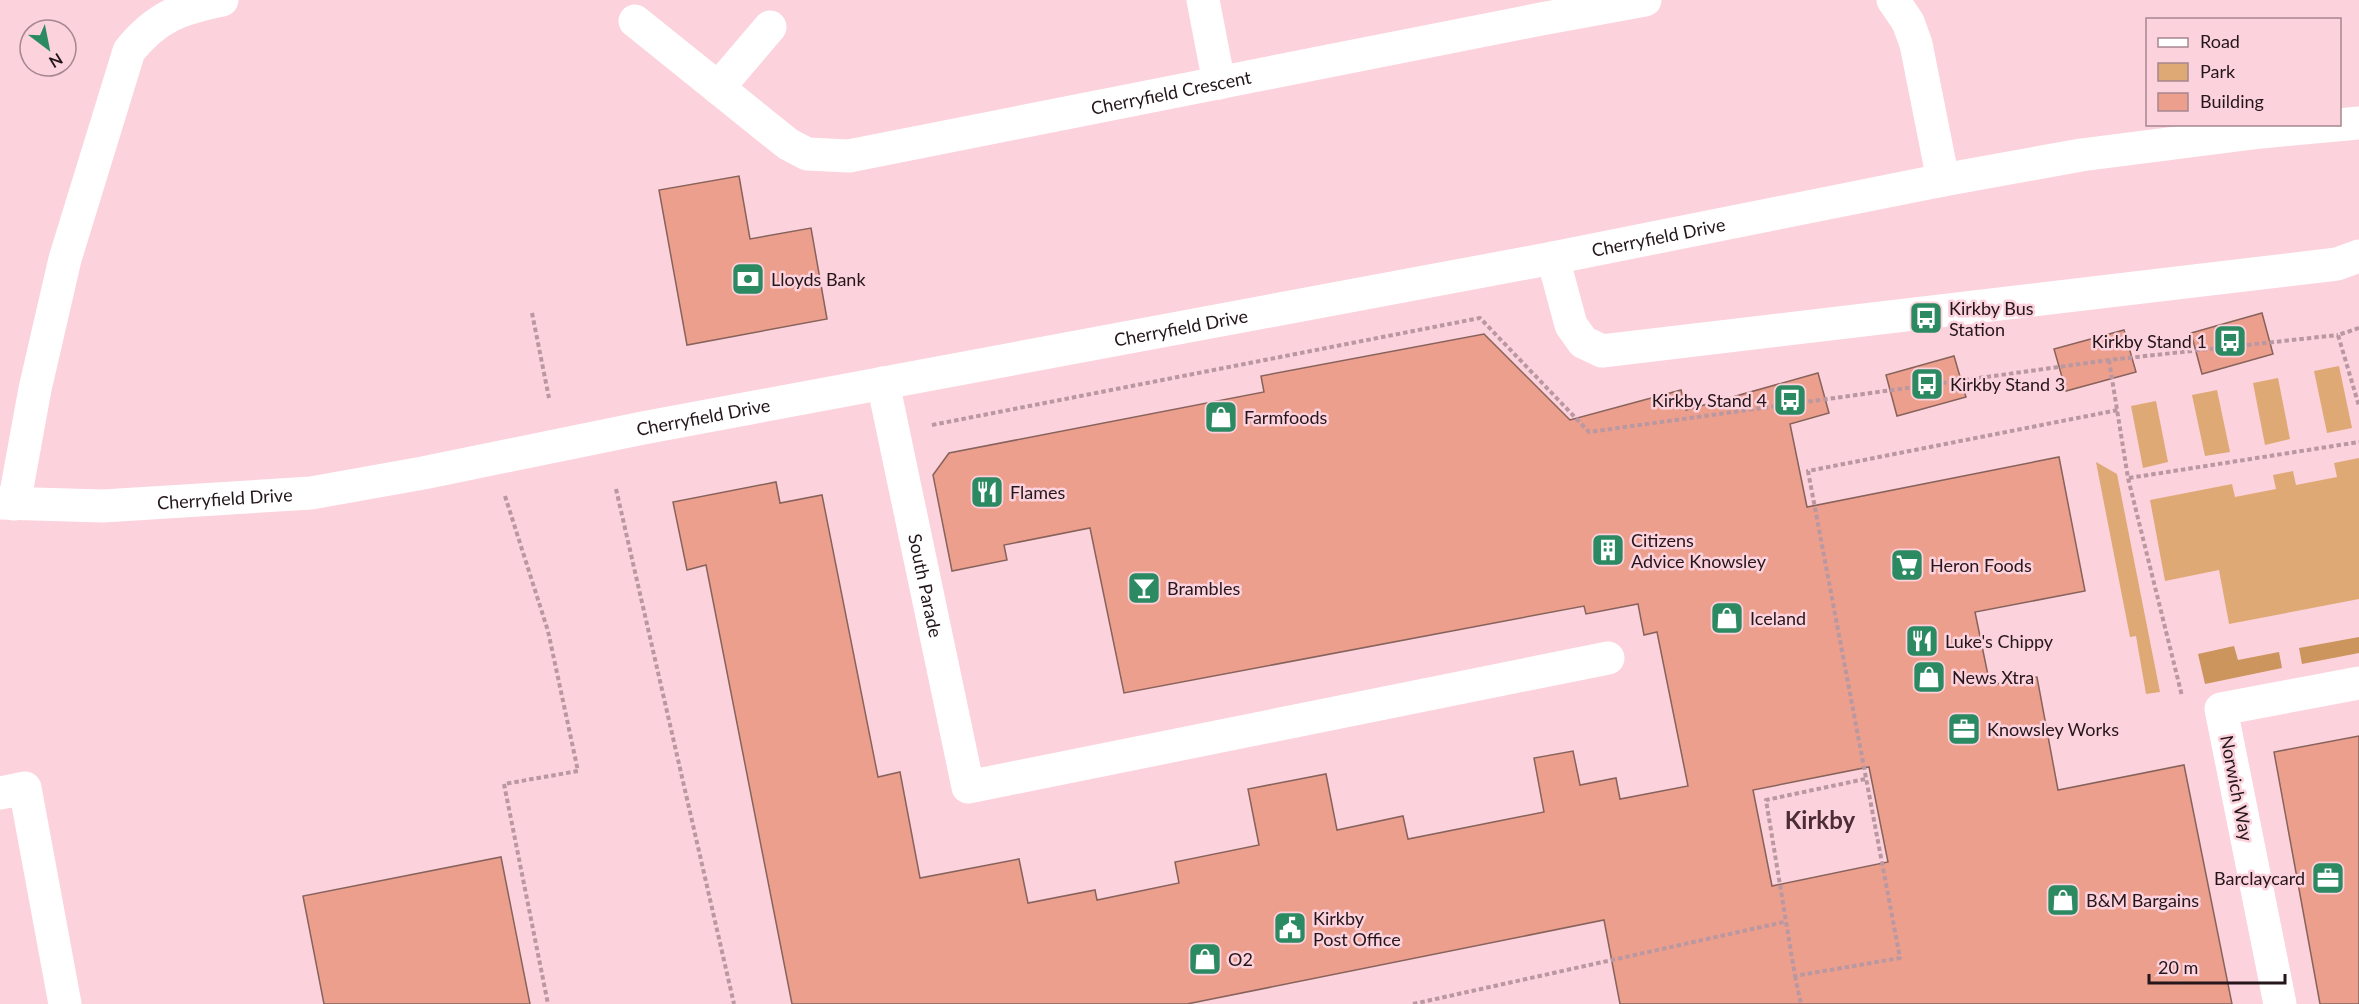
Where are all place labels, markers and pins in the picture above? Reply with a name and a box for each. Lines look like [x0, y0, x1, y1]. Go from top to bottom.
bank icon: Lloyds Bank [730, 261, 766, 297]
place label: Lloyds Bank [771, 268, 866, 290]
place label: Kirkby Bus Station [1949, 297, 2034, 340]
bus stop icon: Kirkby Bus Station [1908, 300, 1944, 336]
bus stop icon: Kirkby Stand 1 [2212, 323, 2248, 359]
place label: Kirkby Stand 1 [2092, 330, 2207, 352]
bus stop icon: Kirkby Stand 3 [1909, 366, 1945, 402]
place label: Kirkby Stand 3 [1950, 373, 2065, 395]
bus stop icon: Kirkby Stand 4 [1772, 382, 1808, 418]
place label: Kirkby Stand 4 [1652, 389, 1767, 411]
shop icon: Farmfoods [1203, 399, 1239, 435]
place label: Farmfoods [1244, 406, 1328, 428]
restaurant icon: Flames [969, 474, 1005, 510]
place label: Flames [1010, 481, 1066, 503]
place label: Citizens Advice Knowsley [1631, 529, 1767, 572]
building icon: Citizens Advice Knowsley [1590, 532, 1626, 568]
supermarket icon: Heron Foods [1889, 547, 1925, 583]
place label: Heron Foods [1930, 554, 2032, 576]
bar icon: Brambles [1126, 570, 1162, 606]
place label: Brambles [1167, 577, 1240, 599]
shop icon: Iceland [1709, 600, 1745, 636]
place label: Iceland [1750, 607, 1806, 629]
restaurant icon: Luke's Chippy [1904, 623, 1940, 659]
place label: Luke's Chippy [1945, 630, 2054, 652]
shop icon: News Xtra [1911, 659, 1947, 695]
place label: News Xtra [1952, 666, 2034, 688]
office icon: Knowsley Works [1946, 711, 1982, 747]
place label: Knowsley Works [1987, 718, 2119, 740]
office icon: Barclaycard [2310, 860, 2346, 896]
place label: Barclaycard [2214, 867, 2305, 889]
shop icon: B&M Bargains [2045, 882, 2081, 918]
place label: B&M Bargains [2086, 889, 2199, 911]
place label: Kirkby Post Office [1313, 907, 1401, 950]
public building icon: Kirkby Post Office [1272, 910, 1308, 946]
shop icon: O2 [1187, 941, 1223, 977]
place label: O2 [1228, 948, 1253, 970]

